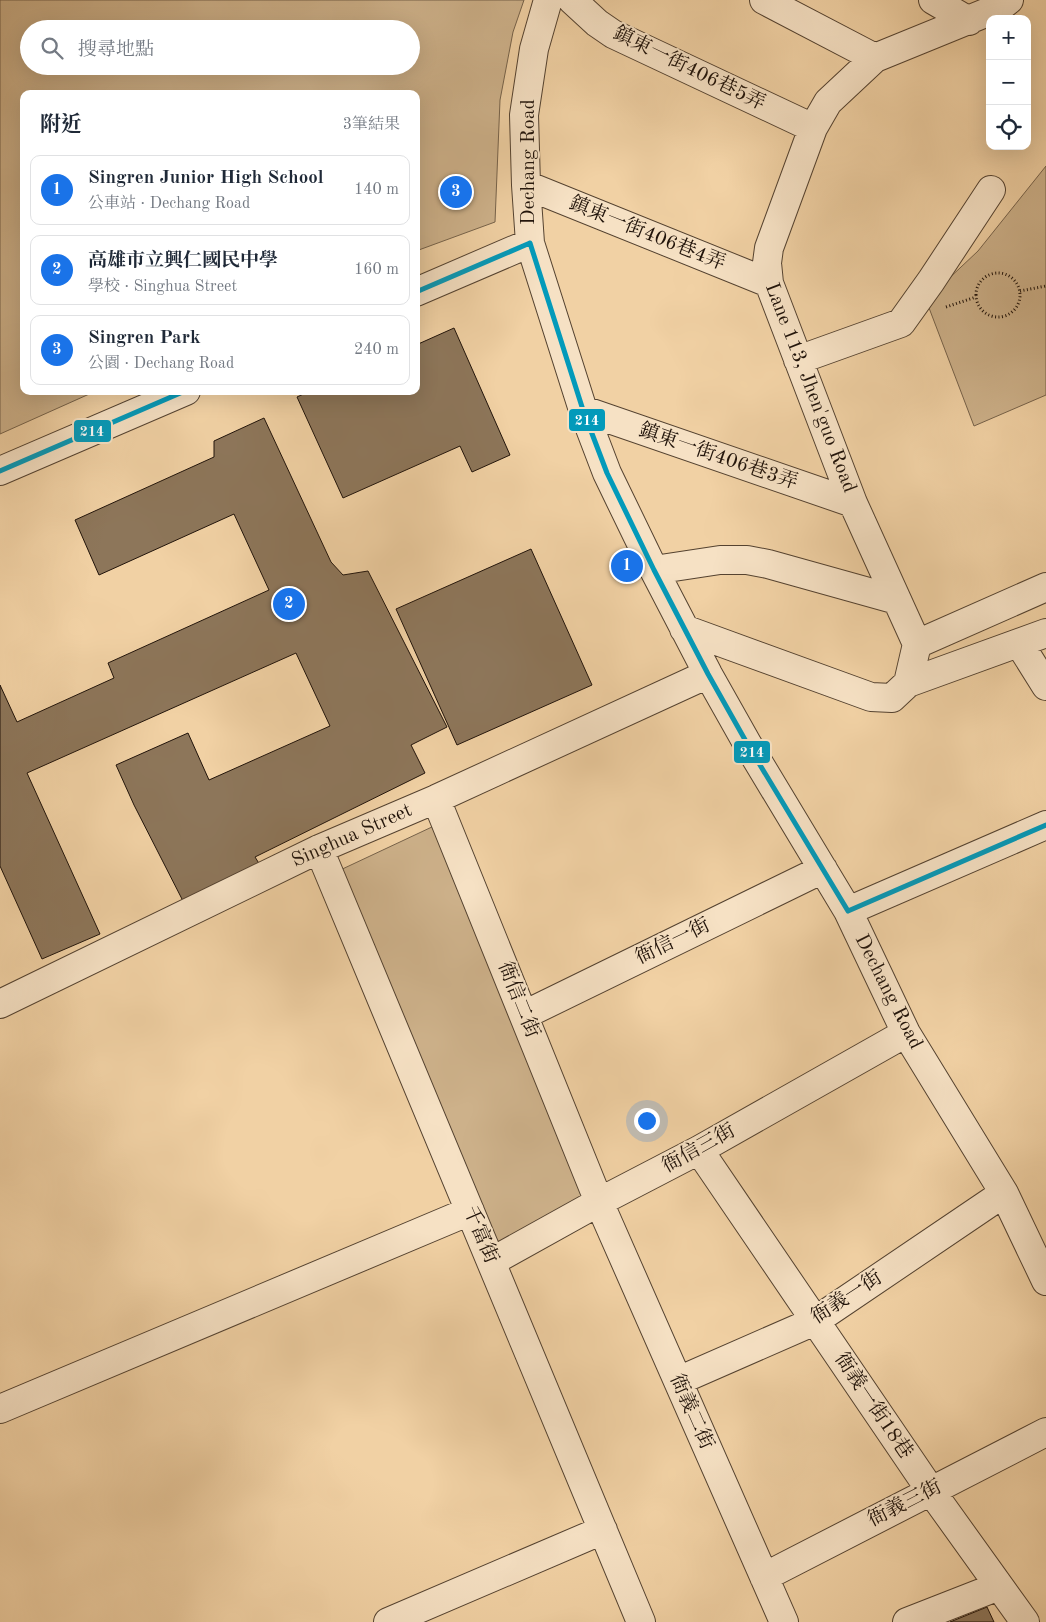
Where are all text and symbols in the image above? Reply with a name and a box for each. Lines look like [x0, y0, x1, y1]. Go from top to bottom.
map controls [986, 15, 1031, 150]
button: + [986, 15, 1031, 60]
search box [20, 20, 420, 75]
street label: 鎮東一街406巷5弄 [610, 22, 769, 114]
icon: search [38, 34, 66, 62]
text: 搜尋地點 [78, 41, 154, 60]
button: − [986, 60, 1031, 105]
street label: Dechang Road [519, 99, 539, 225]
button: locate [986, 105, 1031, 150]
text: 附近 [40, 115, 82, 136]
text: 3筆結果 [343, 117, 400, 133]
text: Singren Junior High School [88, 169, 324, 188]
pin: 3 [440, 173, 472, 211]
text: 1 [52, 182, 62, 198]
text: 140 m [354, 182, 399, 198]
street label: 鎮東一街406巷4弄 [566, 192, 729, 274]
text: 公車站 · Dechang Road [88, 196, 250, 212]
text: 高雄市立興仁國民中學 [88, 252, 278, 271]
text: 2 [52, 262, 62, 278]
text: 160 m [354, 262, 399, 278]
text: 學校 · Singhua Street [88, 279, 237, 295]
street label: Lane 113, Jhen'guo Road [761, 280, 859, 496]
text: Singren Park [88, 329, 201, 348]
text: 3 [52, 342, 62, 358]
text: 240 m [354, 342, 399, 358]
text: 公園 · Dechang Road [88, 356, 234, 372]
line badge: 214 [568, 408, 606, 432]
text: 214 [575, 414, 599, 428]
line badge: 214 [73, 419, 112, 443]
street label: 鎮東一街406巷3弄 [636, 419, 801, 494]
text: 214 [80, 425, 104, 439]
pin: 1 [611, 547, 643, 585]
pin: 2 [273, 585, 305, 623]
line badge: 214 [733, 740, 771, 764]
text: 214 [740, 746, 764, 760]
street label: Singhua Street [289, 801, 415, 871]
street label: 衙信一街 [632, 914, 713, 969]
street label: Dechang Road [850, 931, 926, 1053]
street label: 衙信二街 [494, 958, 544, 1041]
your location [634, 1108, 660, 1134]
street label: 衙信三街 [658, 1119, 739, 1177]
street label: 千富街 [459, 1202, 504, 1267]
street label: 衙義一街 [807, 1266, 886, 1328]
street label: 衙義一街18巷 [830, 1348, 917, 1463]
street label: 衙義二街 [666, 1371, 718, 1453]
street label: 衙義三街 [864, 1475, 945, 1531]

